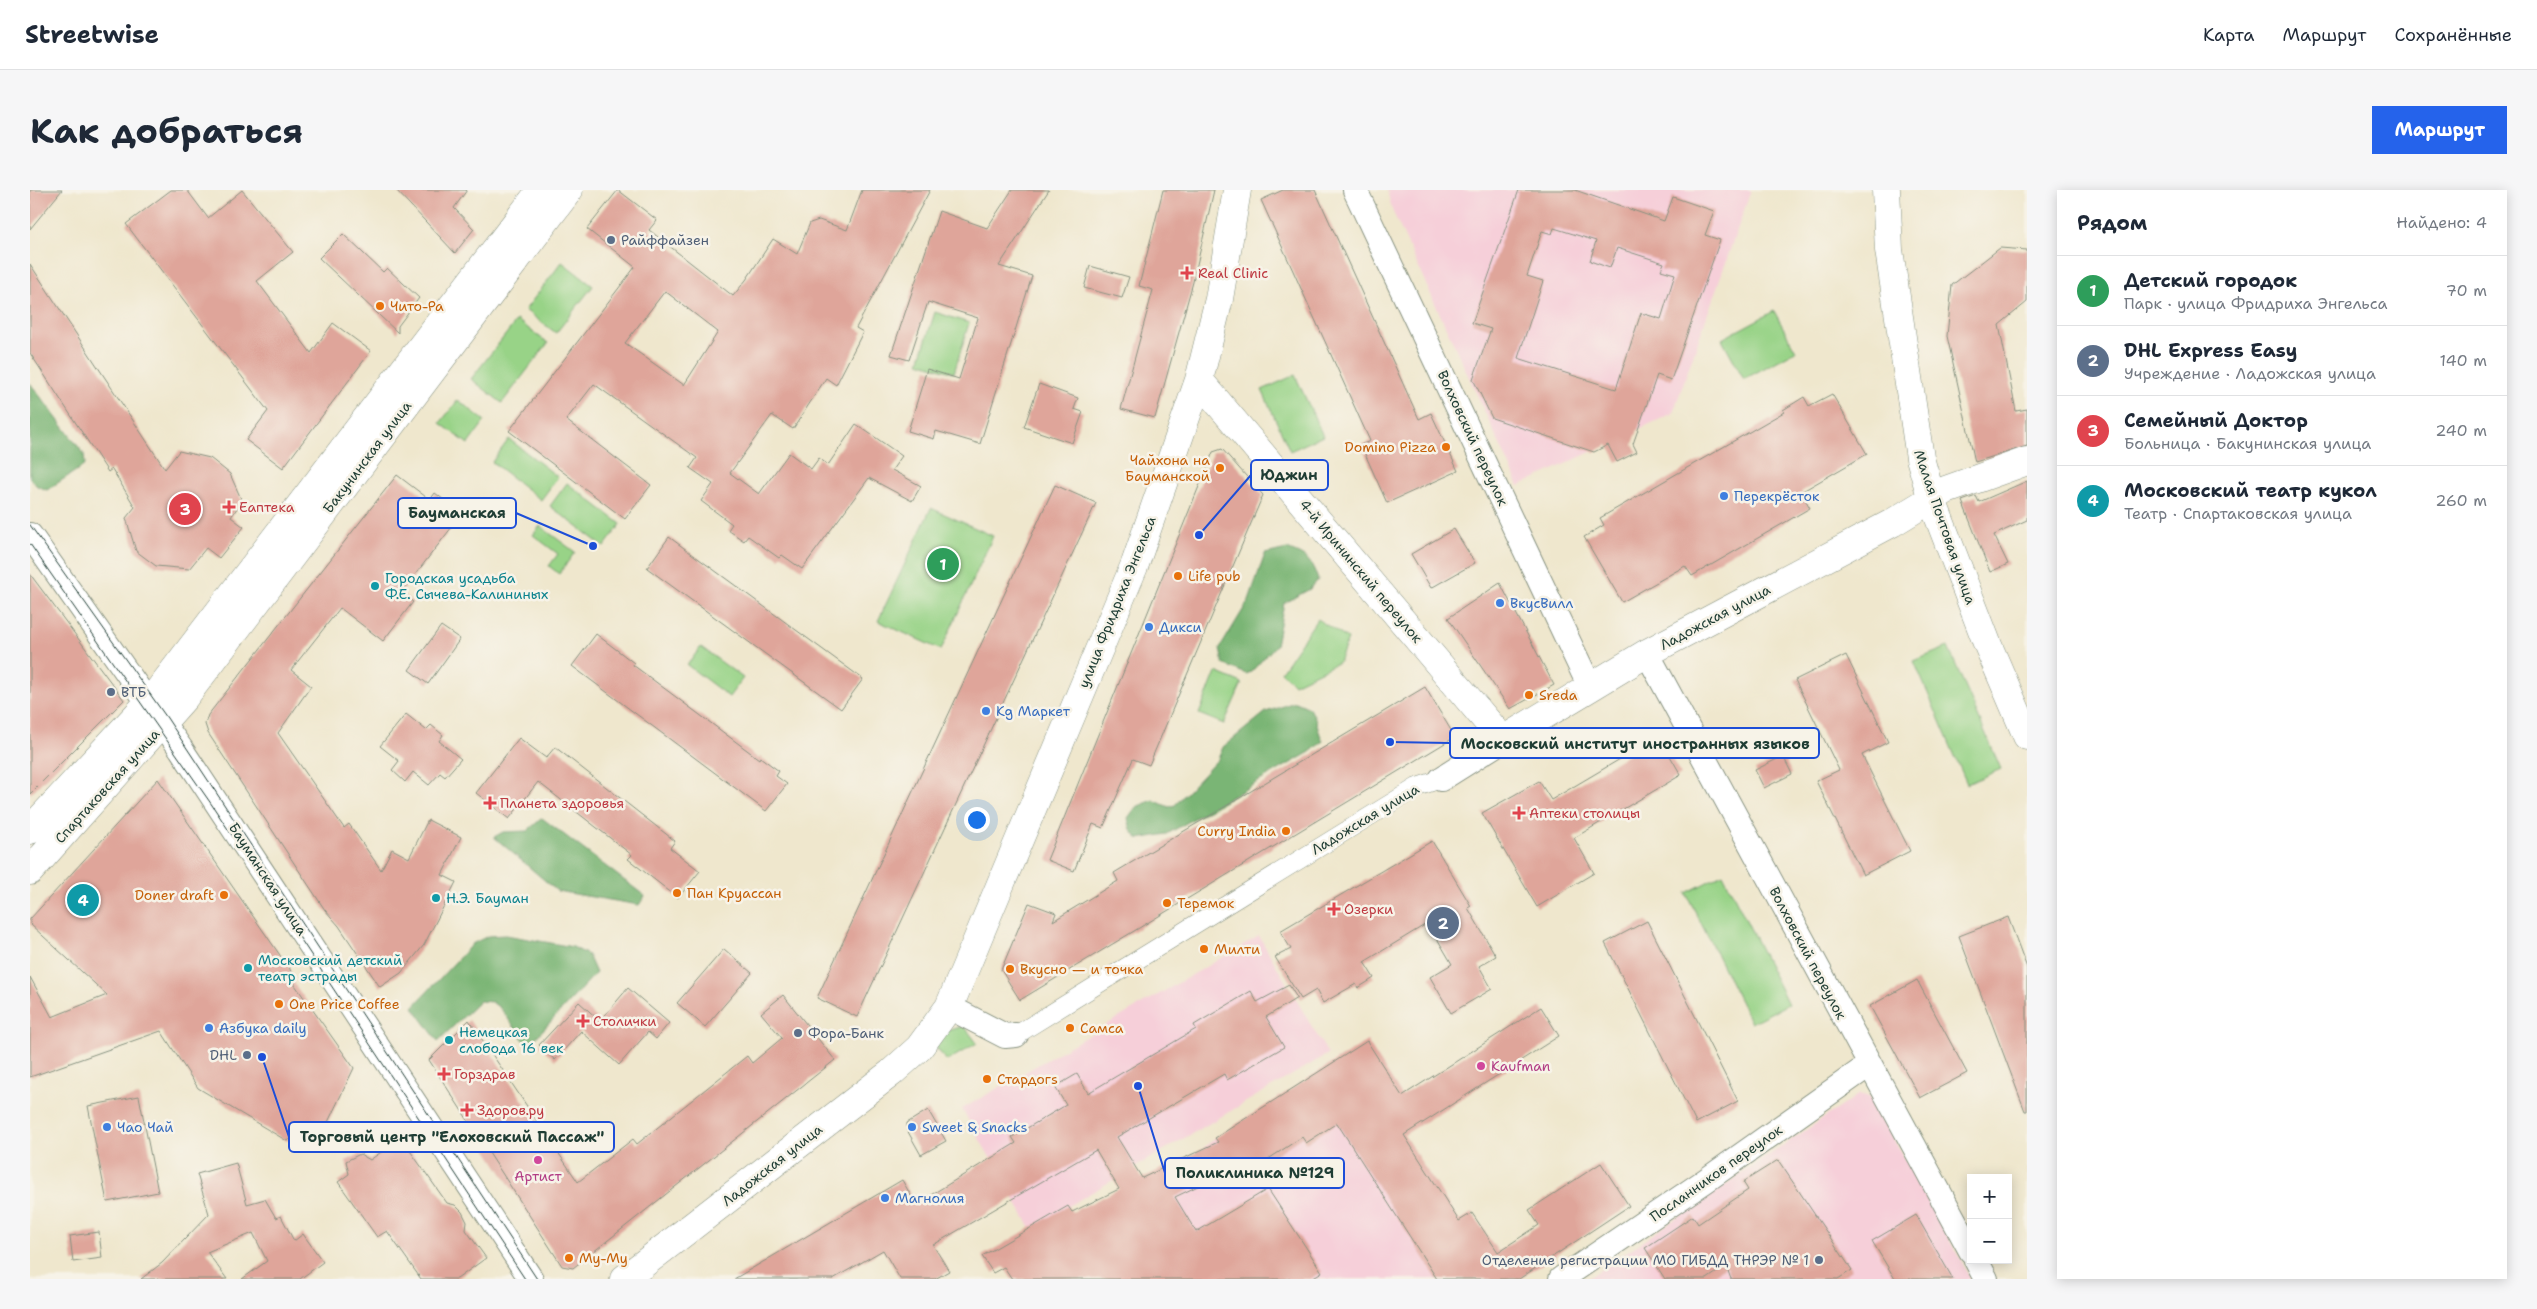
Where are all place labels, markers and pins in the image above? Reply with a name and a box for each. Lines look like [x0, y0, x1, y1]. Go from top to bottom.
place label: Райффайзен [621, 231, 709, 249]
marker: Райффайзен [605, 234, 617, 246]
place label: Real Clinic [1198, 264, 1268, 282]
marker: Real Clinic [1180, 266, 1194, 280]
place label: Чито-Ра [390, 297, 444, 315]
marker: Чито-Ра [374, 300, 386, 312]
place label: Domino Pizza [1345, 438, 1436, 456]
marker: Domino Pizza [1440, 441, 1452, 453]
place label: Чайхона на Бауманской [1125, 451, 1210, 485]
callout: Юджин [1251, 460, 1328, 490]
marker: Чайхона на Бауманской [1214, 462, 1226, 474]
place label: Перекрёсток [1734, 487, 1820, 505]
pin: 3 [169, 490, 201, 528]
marker: Перекрёсток [1718, 490, 1730, 502]
place label: Еаптека [239, 498, 295, 516]
callout: Бауманская [398, 498, 516, 528]
marker: Еаптека [223, 501, 235, 513]
pin: 1 [927, 545, 959, 583]
place label: Life pub [1188, 567, 1241, 585]
place label: Городская усадьба Ф.Е. Сычева-Калининых [385, 569, 548, 603]
marker: Life pub [1172, 570, 1184, 582]
marker: Городская усадьба Ф.Е. Сычева-Калининых [369, 580, 381, 592]
place label: ВкусВилл [1510, 594, 1573, 612]
marker: ВкусВилл [1494, 597, 1506, 609]
place label: Дикси [1159, 618, 1202, 636]
marker: Дикси [1143, 621, 1155, 633]
place label: ВТБ [121, 683, 146, 701]
marker: ВТБ [105, 686, 117, 698]
place label: Sreda [1539, 686, 1578, 704]
marker: Sreda [1523, 689, 1535, 701]
place label: Kg Маркет [996, 702, 1071, 720]
marker: Kg Маркет [980, 705, 992, 717]
callout: Московский институт иностранных языков [1450, 728, 1819, 758]
place label: Планета здоровья [500, 794, 624, 812]
marker: Планета здоровья [484, 797, 496, 809]
place label: Аптеки столицы [1529, 804, 1640, 822]
marker: Аптеки столицы [1513, 807, 1525, 819]
place label: Curry India [1197, 822, 1276, 840]
marker: Curry India [1280, 825, 1292, 837]
pin: 4 [67, 881, 99, 919]
place label: Пан Круассан [687, 884, 781, 902]
place label: Doner draft [135, 886, 214, 904]
marker: Пан Круассан [671, 887, 683, 899]
marker: Doner draft [218, 889, 230, 901]
place label: Н.Э. Бауман [446, 889, 529, 907]
marker: Н.Э. Бауман [430, 892, 442, 904]
place label: Теремок [1177, 894, 1235, 912]
marker: Теремок [1161, 897, 1173, 909]
place label: Озерки [1344, 900, 1393, 918]
marker: Озерки [1328, 903, 1340, 915]
pin: 2 [1427, 904, 1459, 942]
place label: Милти [1214, 940, 1260, 958]
marker: Милти [1198, 943, 1210, 955]
place label: Московский детский театр эстрады [258, 951, 402, 985]
place label: Вкусно — и точка [1020, 960, 1143, 978]
marker: Московский детский театр эстрады [242, 962, 254, 974]
marker: Вкусно — и точка [1004, 963, 1016, 975]
place label: One Price Coffee [289, 995, 400, 1013]
marker: One Price Coffee [273, 998, 285, 1010]
place label: Столички [593, 1012, 656, 1030]
marker: Столички [577, 1015, 589, 1027]
place label: Азбука daily [219, 1019, 307, 1037]
place label: Самса [1080, 1019, 1124, 1037]
marker: Азбука daily [203, 1022, 215, 1034]
marker: Самса [1064, 1022, 1076, 1034]
place label: Немецкая слобода 16 век [459, 1023, 564, 1057]
place label: Фора-Банк [808, 1024, 884, 1042]
marker: Фора-Банк [792, 1027, 804, 1039]
marker: Немецкая слобода 16 век [443, 1034, 455, 1046]
place label: DHL [210, 1046, 237, 1064]
marker: DHL [241, 1049, 253, 1061]
place label: Kaufman [1491, 1057, 1551, 1075]
marker: Kaufman [1475, 1060, 1487, 1072]
place label: Горздрав [454, 1065, 515, 1083]
marker: Горздрав [438, 1068, 450, 1080]
place label: Стардогs [997, 1070, 1058, 1088]
marker: Стардогs [981, 1073, 993, 1085]
place label: Здоров.ру [477, 1101, 544, 1119]
marker: Здоров.ру [461, 1104, 473, 1116]
place label: Чао Чай [117, 1118, 173, 1136]
place label: Sweet & Snacks [922, 1118, 1028, 1136]
marker: Чао Чай [101, 1121, 113, 1133]
marker: Sweet & Snacks [906, 1121, 918, 1133]
callout: Торговый центр "Елоховский Пассаж" [289, 1122, 614, 1152]
marker: Артист [532, 1154, 544, 1166]
callout: Поликлиника №129 [1165, 1158, 1344, 1188]
place label: Артист [514, 1167, 563, 1185]
place label: Магнолия [895, 1189, 964, 1207]
marker: Магнолия [879, 1192, 891, 1204]
place label: Му-Му [579, 1249, 628, 1267]
place label: Отделение регистрации МО ГИБДД ТНРЭР № 1 [1482, 1251, 1809, 1269]
marker: Му-Му [563, 1252, 575, 1264]
marker: Отделение регистрации МО ГИБДД ТНРЭР № 1 [1813, 1254, 1825, 1266]

